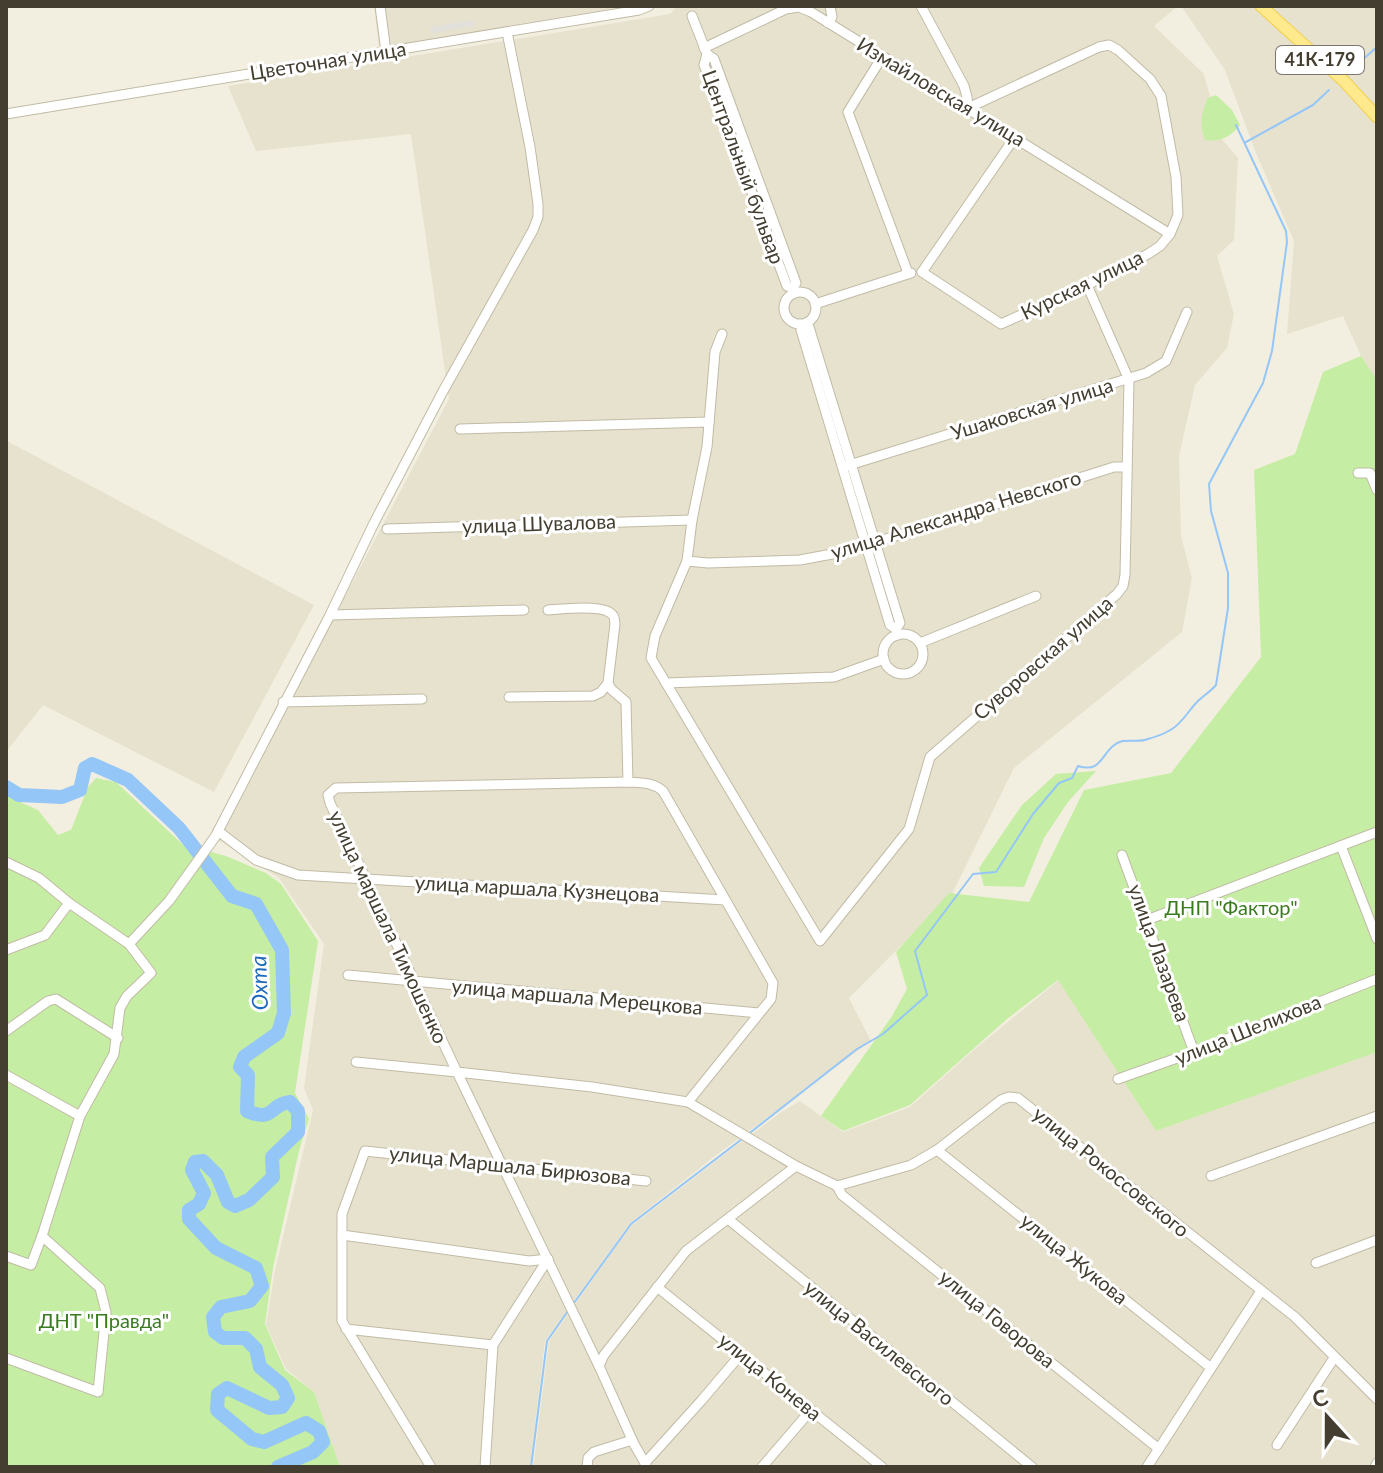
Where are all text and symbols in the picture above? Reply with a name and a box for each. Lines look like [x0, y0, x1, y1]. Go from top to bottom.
street label: Измайловская улица [853, 31, 1030, 151]
street label: Цветочная улица [248, 36, 408, 84]
road number: 41К-179 [1276, 46, 1364, 74]
street label: Центральный бульвар [698, 66, 790, 267]
street label: Курская улица [1016, 244, 1147, 324]
street label: Ушаковская улица [948, 372, 1116, 444]
street label: улица Александра Невского [828, 464, 1084, 564]
street label: улица Шувалова [462, 508, 616, 538]
street label: Суворовская улица [968, 590, 1117, 724]
street label: улица маршала Тимошенко [324, 806, 454, 1047]
street label: улица маршала Кузнецова [414, 870, 660, 906]
street label: улица Лазарева [1124, 881, 1196, 1025]
park label: ДНП "Фактор" [1164, 895, 1298, 919]
water label: Охта [244, 955, 273, 1011]
street label: улица маршала Мерецкова [451, 973, 704, 1019]
street label: улица Шелихова [1171, 989, 1324, 1069]
street label: улица Рокоссовского [1029, 1101, 1195, 1242]
street label: улица Маршала Бирюзова [388, 1140, 632, 1190]
street label: улица Жукова [1016, 1208, 1133, 1309]
street label: улица Говорова [935, 1264, 1060, 1372]
street label: улица Василевского [800, 1274, 959, 1410]
park label: ДНТ "Правда" [39, 1308, 169, 1332]
street label: улица Конева [714, 1327, 827, 1425]
north arrow [1287, 1377, 1367, 1457]
text: С [1308, 1382, 1332, 1413]

